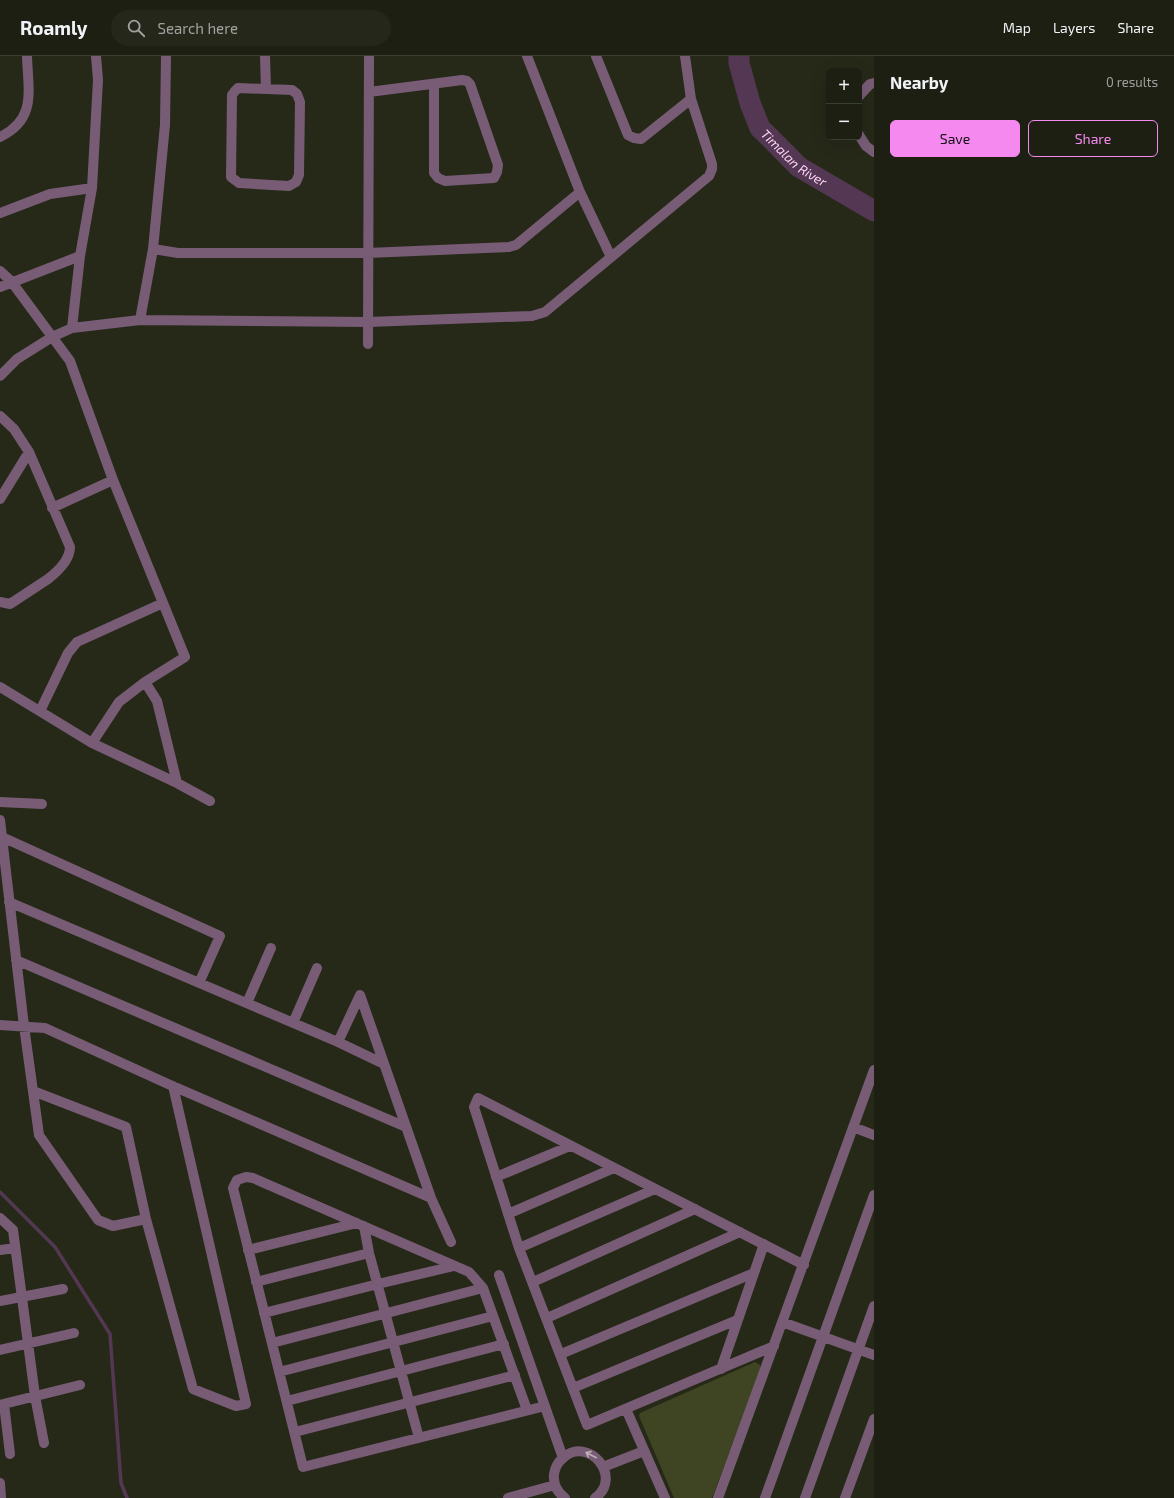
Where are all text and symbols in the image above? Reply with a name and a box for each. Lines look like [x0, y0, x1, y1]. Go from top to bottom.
search box [111, 10, 391, 46]
text: Roamly [20, 16, 87, 39]
icon: search [125, 17, 147, 39]
text: Search here [157, 19, 238, 37]
text: Map [1003, 19, 1031, 36]
text: Layers [1053, 19, 1095, 36]
text: Share [1117, 19, 1154, 36]
map controls [826, 68, 862, 140]
button: + [826, 68, 862, 104]
text: Nearby [890, 72, 948, 92]
text: 0 results [1106, 74, 1158, 90]
button: − [826, 104, 862, 140]
button: Save [890, 120, 1020, 157]
button: Share [1028, 120, 1158, 157]
water label: Timalan River [758, 126, 831, 190]
one-way arrow [585, 1451, 597, 1458]

